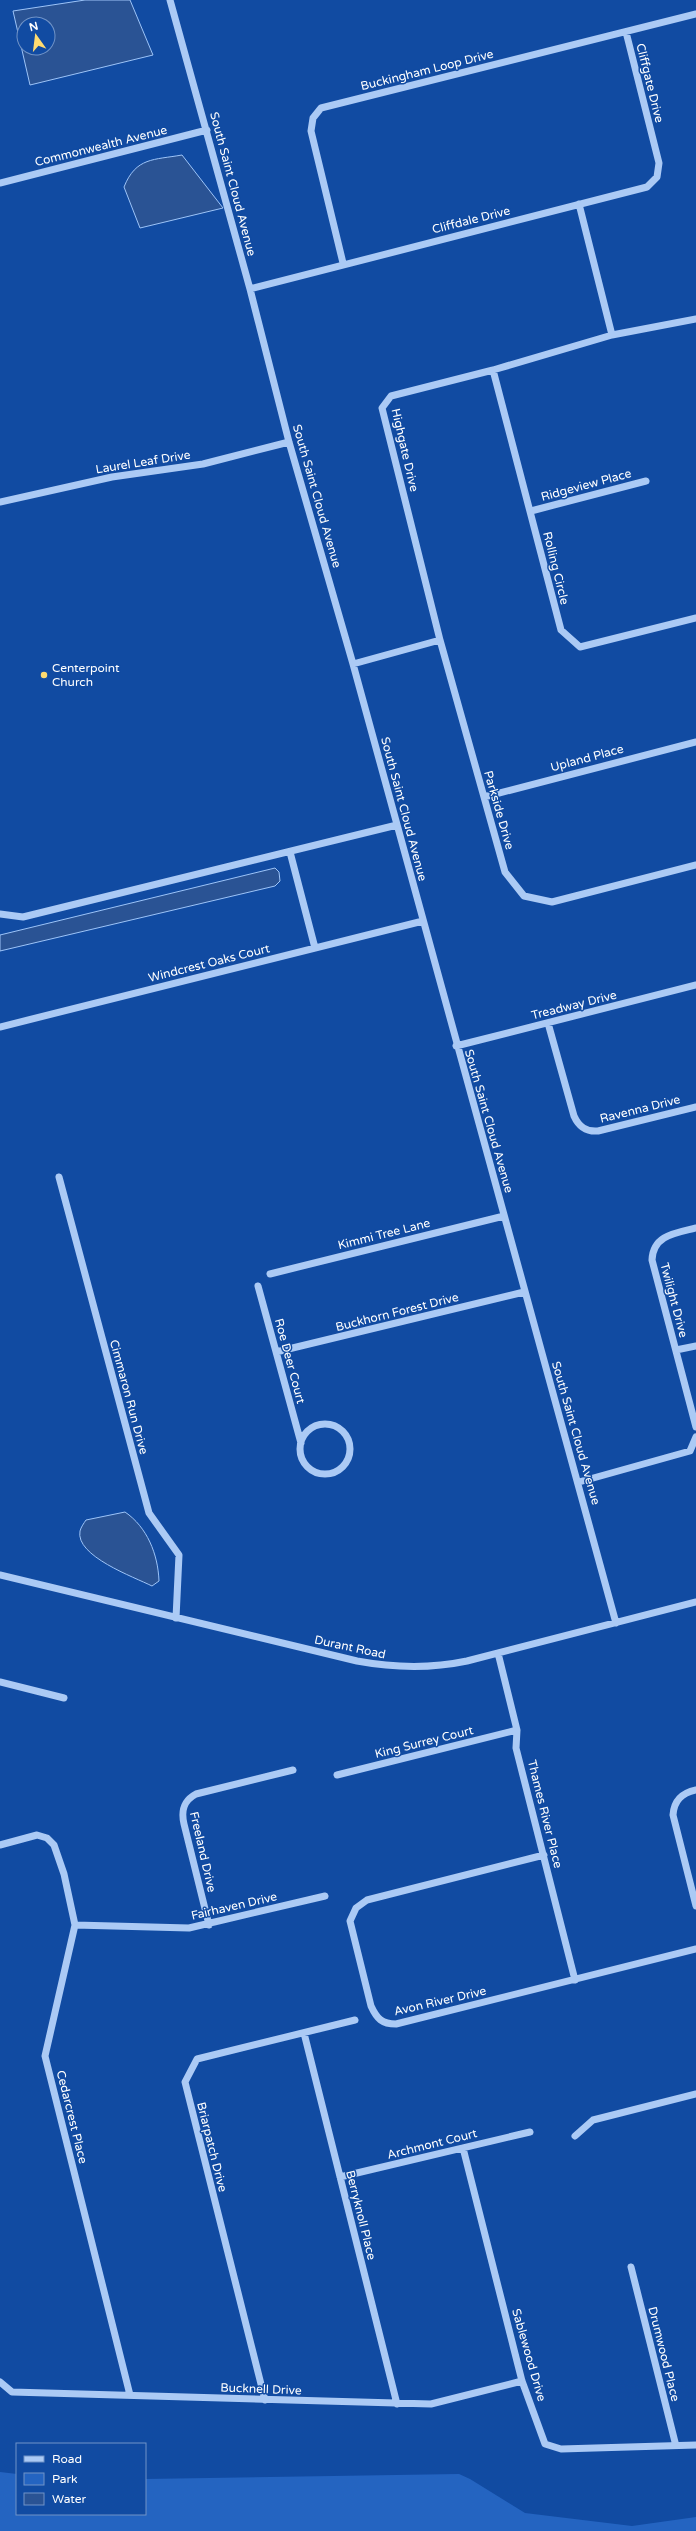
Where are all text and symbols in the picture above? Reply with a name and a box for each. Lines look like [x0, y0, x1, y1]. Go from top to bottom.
north arrow [16, 16, 56, 56]
text: N [28, 19, 40, 34]
street label: Cliffgate Drive [633, 42, 667, 124]
street label: Buckingham Loop Drive [359, 47, 495, 93]
street label: South Saint Cloud Avenue [207, 110, 259, 258]
street label: Commonwealth Avenue [33, 123, 169, 169]
street label: Cliffdale Drive [430, 203, 512, 236]
street label: Highgate Drive [389, 407, 421, 493]
street label: South Saint Cloud Avenue [290, 423, 344, 570]
street label: Laurel Leaf Drive [95, 448, 192, 476]
street label: Ridgeview Place [539, 466, 633, 504]
street label: Rolling Circle [540, 530, 572, 606]
place label: Centerpoint Church [52, 661, 120, 689]
marker: Centerpoint Church [39, 670, 49, 680]
street label: South Saint Cloud Avenue [378, 735, 430, 883]
street label: Upland Place [549, 741, 625, 774]
street label: Parkside Drive [481, 769, 517, 851]
street label: Windcrest Oaks Court [147, 941, 272, 985]
street label: Treadway Drive [530, 988, 618, 1022]
street label: South Saint Cloud Avenue [462, 1048, 516, 1195]
street label: Ravenna Drive [598, 1092, 682, 1126]
street label: Kimmi Tree Lane [336, 1216, 432, 1252]
street label: Twilight Drive [657, 1261, 691, 1339]
street label: Buckhorn Forest Drive [334, 1290, 460, 1334]
street label: Roe Deer Court [272, 1317, 308, 1406]
street label: Cimmaron Run Drive [107, 1338, 151, 1456]
street label: South Saint Cloud Avenue [549, 1360, 603, 1507]
street label: Durant Road [313, 1633, 387, 1661]
street label: King Surrey Court [373, 1723, 475, 1761]
street label: Thames River Place [525, 1758, 565, 1870]
street label: Freeland Drive [187, 1810, 219, 1894]
street label: Fairhaven Drive [190, 1889, 279, 1923]
street label: Avon River Drive [392, 1984, 488, 2018]
street label: Cedarcrest Place [54, 2069, 90, 2165]
street label: Briarpatch Drive [194, 2101, 230, 2194]
street label: Archmont Court [386, 2126, 479, 2162]
street label: Berryknoll Place [343, 2169, 379, 2261]
street label: Drumwood Place [645, 2305, 683, 2403]
street label: Sablewood Drive [509, 2307, 549, 2403]
street label: Bucknell Drive [220, 2381, 302, 2397]
legend [16, 2443, 146, 2515]
text: Road [52, 2452, 82, 2466]
text: Park [52, 2472, 78, 2486]
text: Water [52, 2492, 87, 2506]

